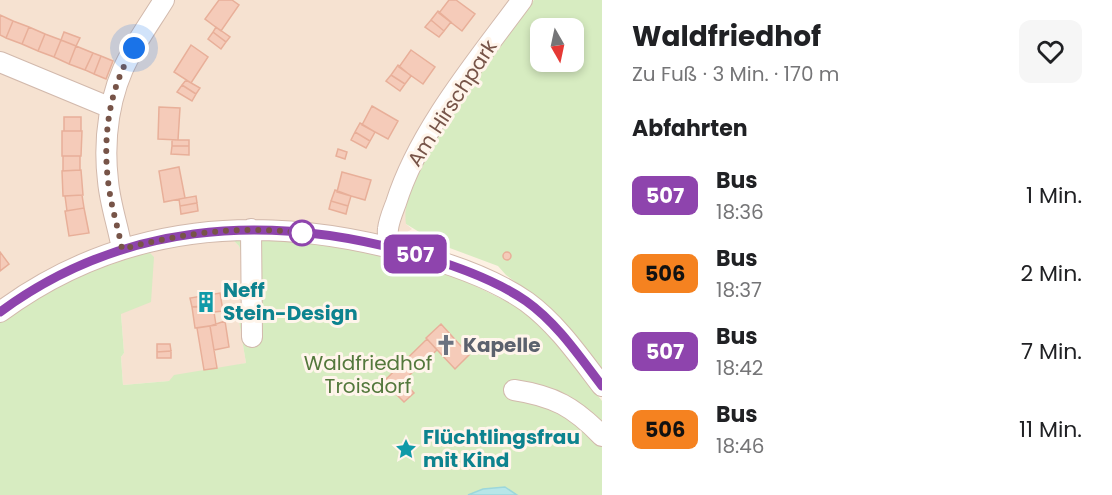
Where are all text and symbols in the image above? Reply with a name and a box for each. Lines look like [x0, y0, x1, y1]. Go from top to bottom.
text: Waldfriedhof [632, 17, 821, 56]
north arrow [530, 18, 584, 72]
map controls [530, 18, 584, 72]
button: heart [1019, 20, 1082, 83]
your location [119, 33, 149, 63]
street label: Am Hirschpark [401, 34, 504, 172]
text: Zu Fuß · 3 Min. · 170 m [632, 60, 839, 88]
text: Abfahrten [632, 113, 748, 144]
text: Bus [716, 165, 758, 196]
text: 1 Min. [1026, 180, 1082, 211]
text: 507 [646, 181, 684, 210]
text: 18:36 [716, 198, 764, 226]
unlabelled marker [289, 220, 315, 246]
line badge: 507 [380, 234, 450, 274]
text: 507 [396, 240, 434, 269]
text: Bus [716, 243, 758, 274]
text: 2 Min. [1020, 258, 1082, 289]
text: 506 [645, 259, 685, 288]
place label: Neff Stein-Design [223, 276, 358, 327]
text: 18:37 [716, 276, 762, 304]
building icon: Neff Stein-Design [194, 290, 218, 314]
text: Bus [716, 321, 758, 352]
place label: Kapelle [463, 331, 541, 359]
church icon: Kapelle [434, 333, 458, 357]
text: 7 Min. [1021, 336, 1082, 367]
text: 507 [646, 337, 684, 366]
park label: Waldfriedhof Troisdorf [304, 349, 432, 400]
text: 18:42 [716, 354, 763, 382]
text: Bus [716, 399, 758, 430]
text: 11 Min. [1019, 414, 1082, 445]
text: 506 [645, 415, 685, 444]
place label: Flüchtlingsfrau mit Kind [423, 423, 580, 474]
text: 18:46 [716, 432, 765, 460]
place icon: Flüchtlingsfrau mit Kind [394, 437, 418, 461]

